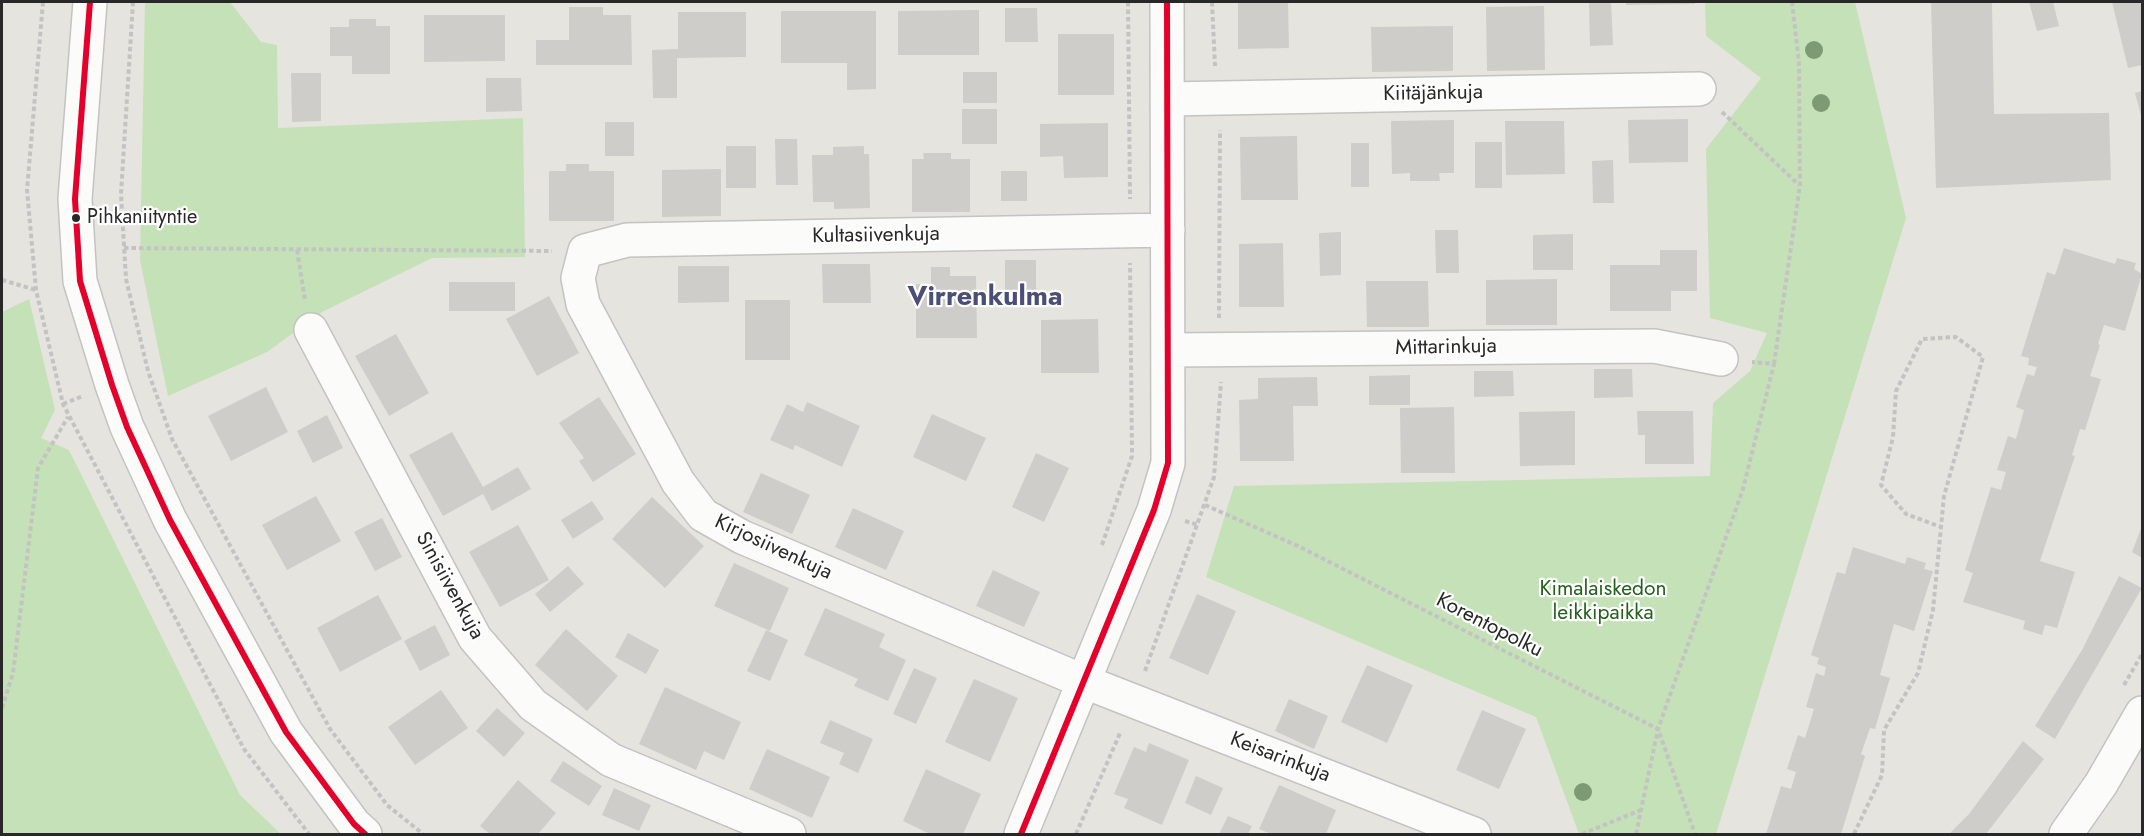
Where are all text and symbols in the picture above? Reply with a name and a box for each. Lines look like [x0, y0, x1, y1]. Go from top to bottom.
street label: Kiitäjänkuja [1383, 81, 1483, 107]
place label: Pihkaniityntie [87, 206, 197, 230]
marker: Pihkaniityntie [70, 212, 82, 224]
street label: Kultasiivenkuja [812, 222, 940, 250]
district label: Virrenkulma [908, 282, 1062, 314]
street label: Mittarinkuja [1395, 335, 1497, 361]
street label: Kirjosiivenkuja [710, 510, 836, 586]
street label: Sinisiivenkuja [409, 528, 489, 644]
park label: Kimalaiskedon leikkipaikka [1540, 577, 1666, 627]
street label: Korentopolku [1431, 588, 1547, 664]
street label: Keisarinkuja [1226, 727, 1334, 789]

